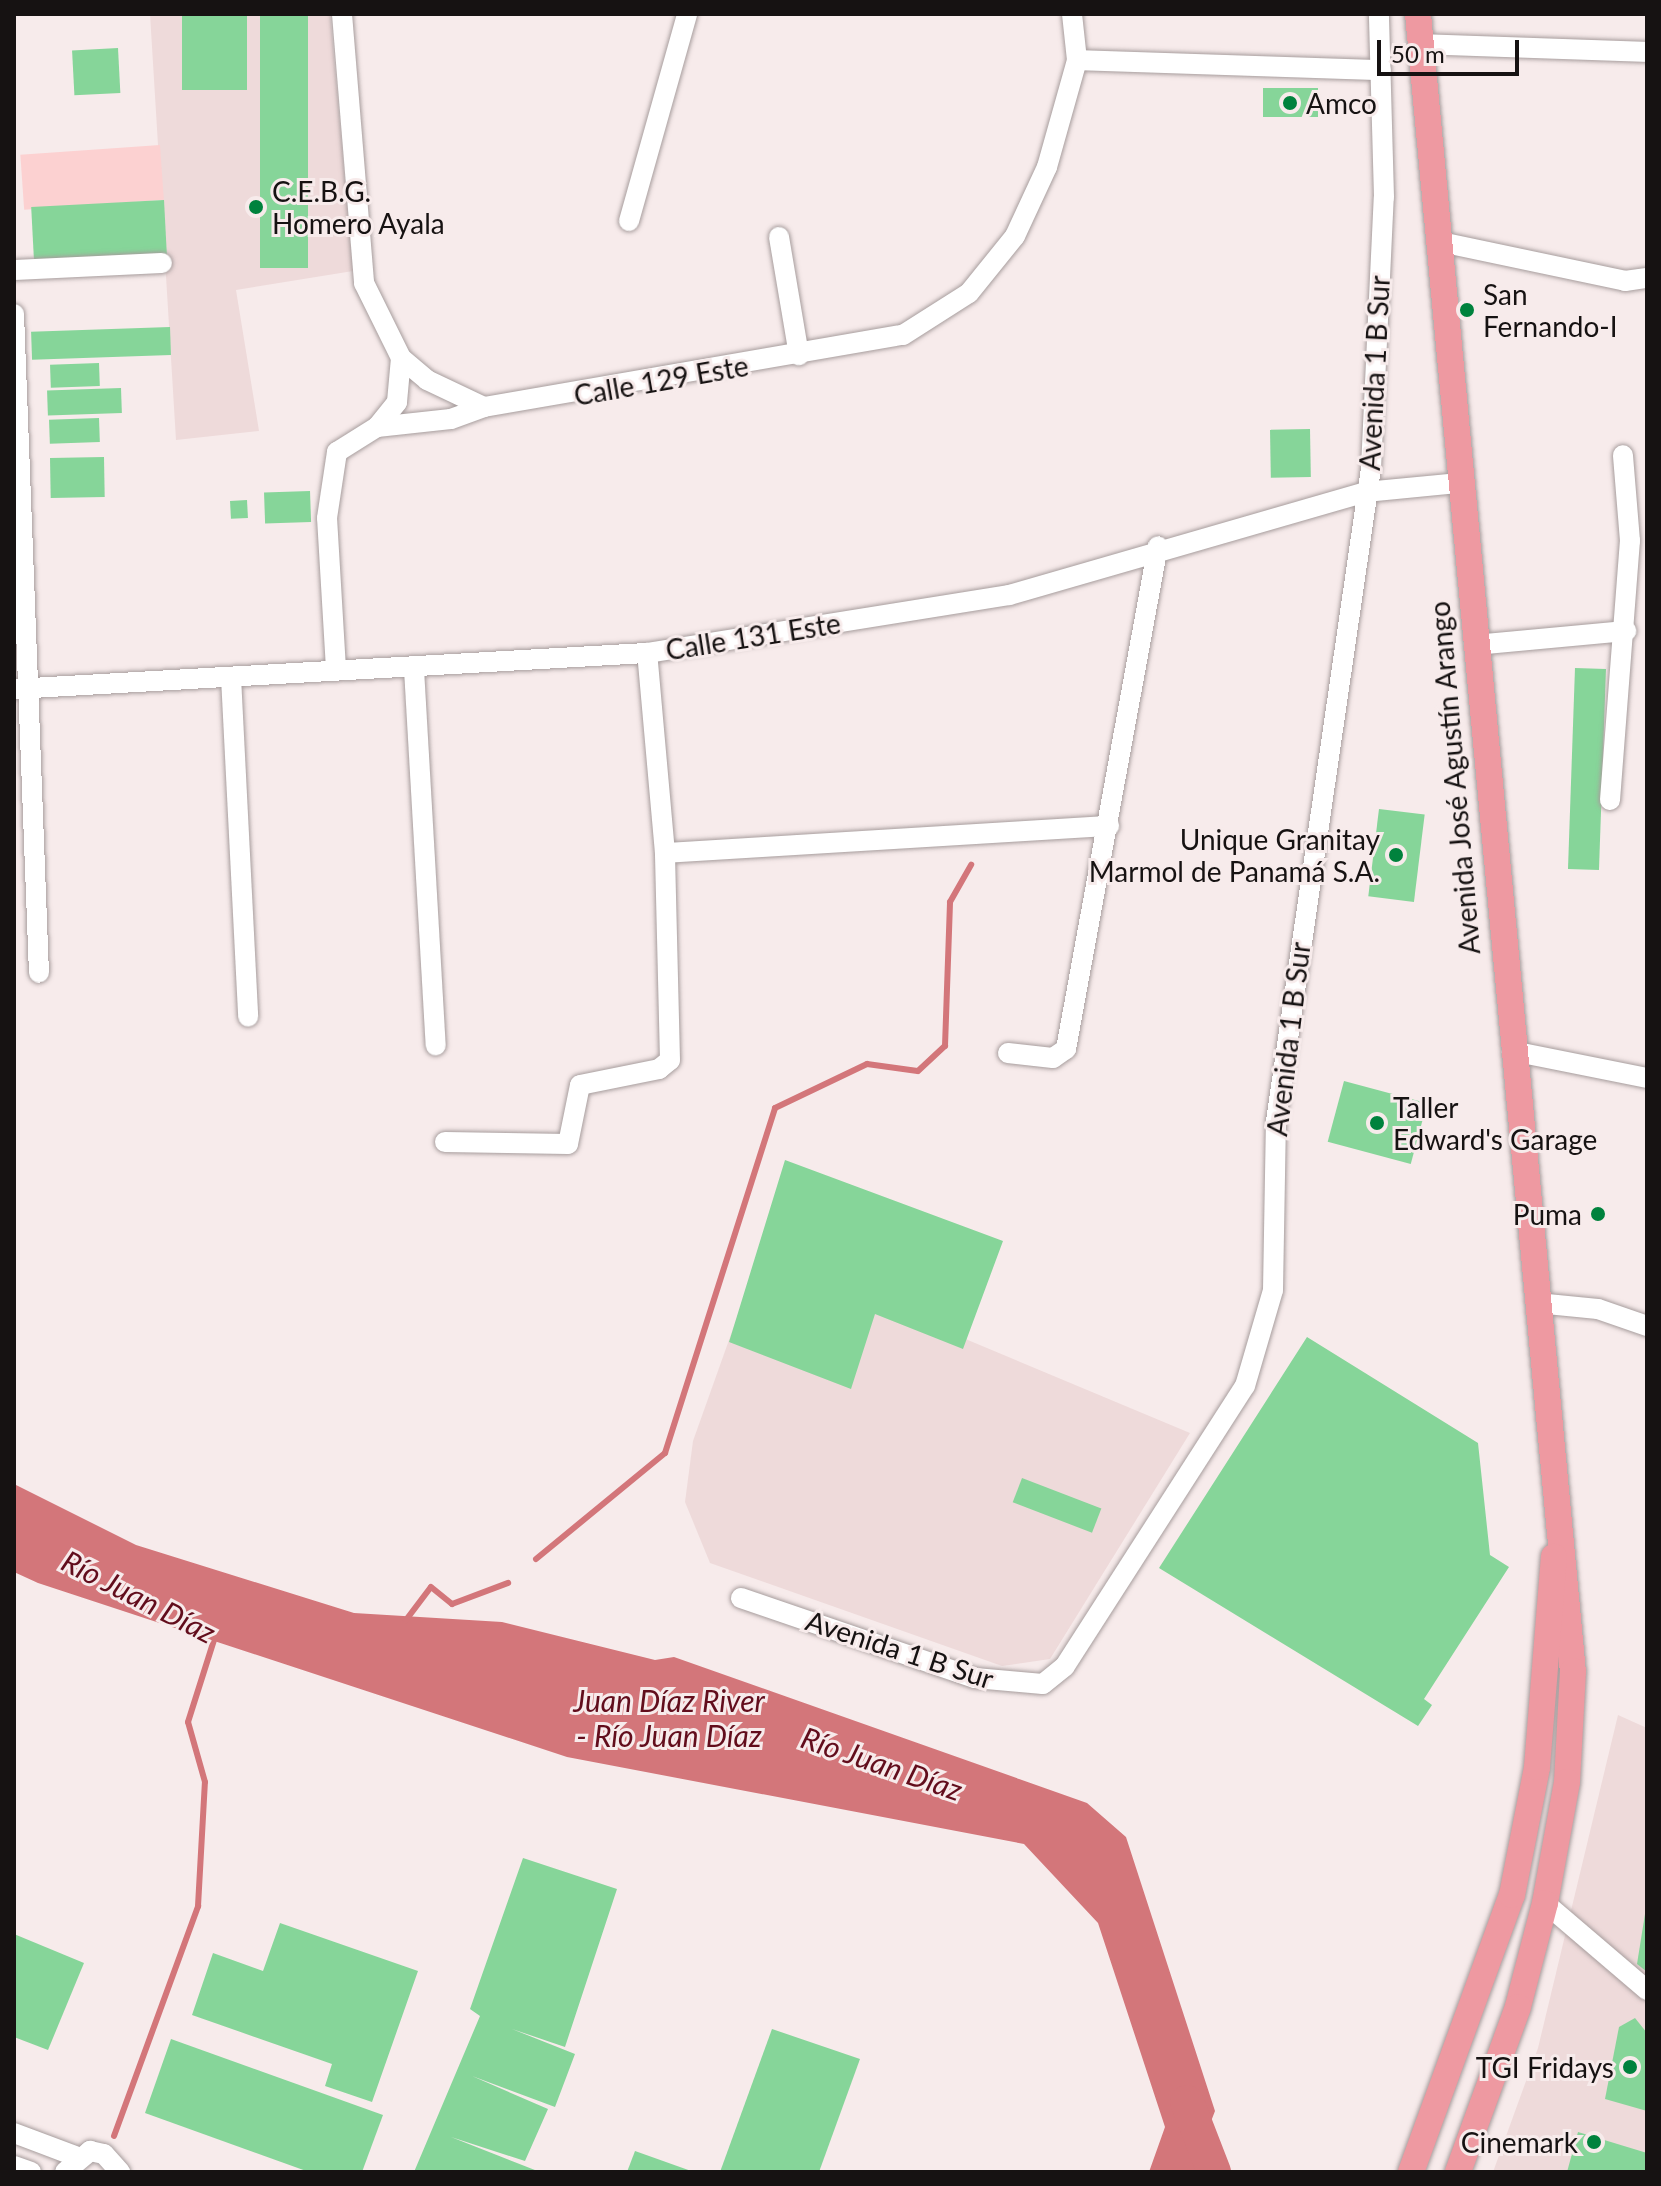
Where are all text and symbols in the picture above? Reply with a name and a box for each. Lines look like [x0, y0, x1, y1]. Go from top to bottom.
scale bar [1381, 24, 1523, 74]
text: 50 m [1391, 39, 1445, 68]
place label: Amco [1306, 86, 1377, 120]
marker: Amco [1281, 94, 1299, 112]
place label: C.E.B.G. Homero Ayala [272, 174, 446, 240]
marker: C.E.B.G. Homero Ayala [247, 198, 265, 216]
street label: Avenida 1 B Sur [1352, 275, 1396, 471]
place label: San Fernando-I [1483, 277, 1618, 343]
marker: San Fernando-I [1458, 301, 1476, 319]
street label: Calle 129 Este [571, 348, 751, 412]
street label: Avenida José Agustín Arango [1422, 599, 1486, 957]
street label: Calle 131 Este [663, 606, 843, 666]
place label: Unique Granitay Marmol de Panamá S.A. [1089, 822, 1380, 888]
marker: Unique Granitay Marmol de Panamá S.A. [1387, 846, 1405, 864]
street label: Avenida 1 B Sur [1259, 940, 1317, 1138]
place label: Taller Edward's Garage [1393, 1090, 1597, 1156]
marker: Taller Edward's Garage [1368, 1114, 1386, 1132]
place label: Puma [1513, 1197, 1582, 1231]
marker: Puma [1589, 1205, 1607, 1223]
water label: Río Juan Díaz [56, 1542, 222, 1650]
street label: Avenida 1 B Sur [802, 1603, 998, 1695]
water label: Juan Díaz River - Río Juan Díaz [573, 1682, 765, 1752]
water label: Río Juan Díaz [796, 1719, 968, 1807]
place label: TGI Fridays [1476, 2050, 1614, 2084]
marker: TGI Fridays [1621, 2058, 1639, 2076]
place label: Cinemark [1461, 2125, 1578, 2159]
marker: Cinemark [1585, 2133, 1603, 2151]

